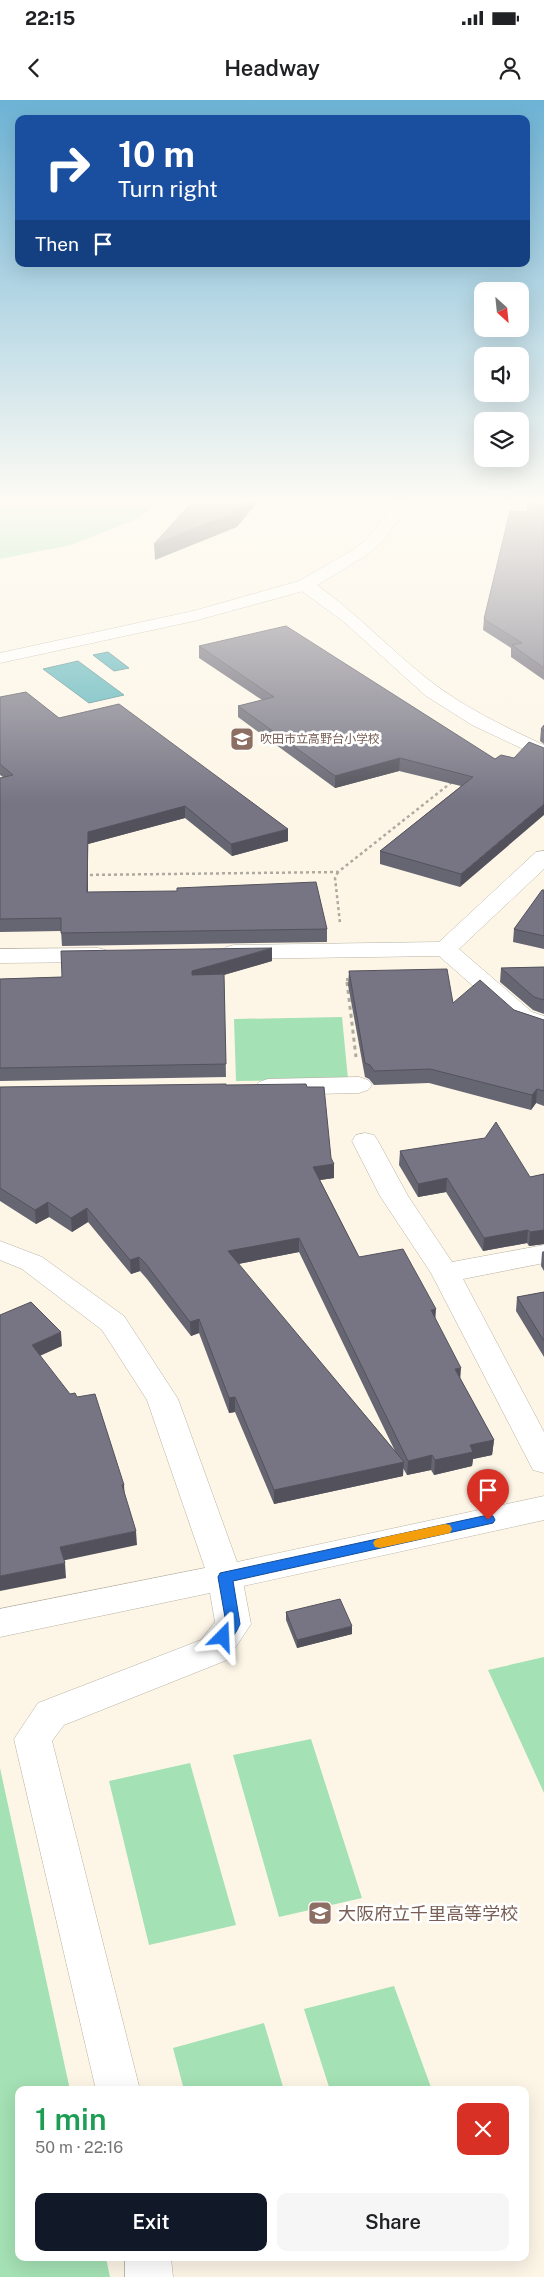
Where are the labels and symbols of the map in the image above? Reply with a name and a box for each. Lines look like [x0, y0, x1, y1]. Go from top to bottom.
north arrow [474, 282, 529, 338]
school or university icon: 吹田市立高野台小学校 [229, 726, 255, 752]
place label: 吹田市立高野台小学校 [260, 732, 380, 746]
pin [467, 1469, 509, 1520]
position arrow [196, 1610, 248, 1662]
school or university icon: 大阪府立千里高等学校 [307, 1900, 333, 1926]
place label: 大阪府立千里高等学校 [338, 1903, 518, 1924]

